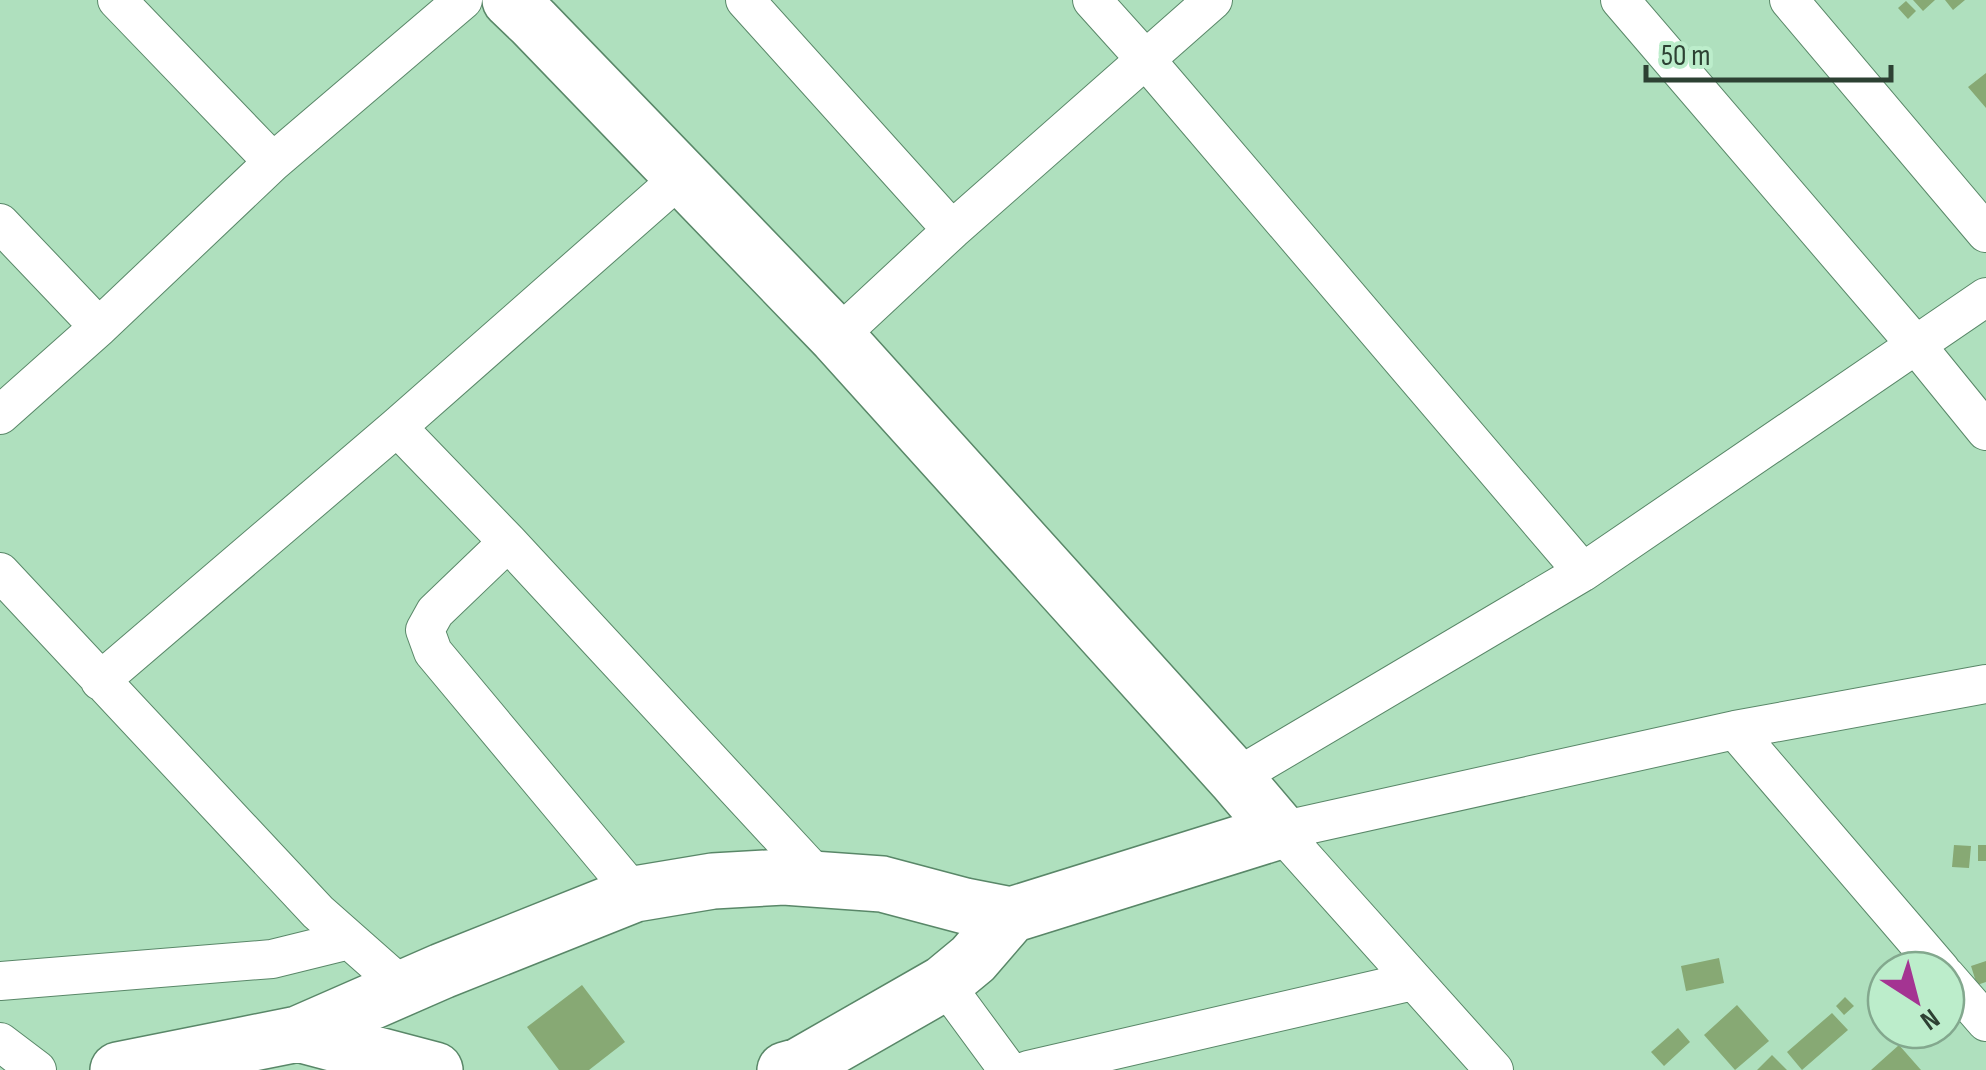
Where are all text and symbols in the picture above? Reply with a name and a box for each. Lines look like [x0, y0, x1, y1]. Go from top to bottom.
scale bar [1646, 20, 1891, 82]
text: 50 m [1661, 38, 1710, 74]
north arrow [1866, 950, 1966, 1050]
text: N [1914, 1001, 1946, 1037]

